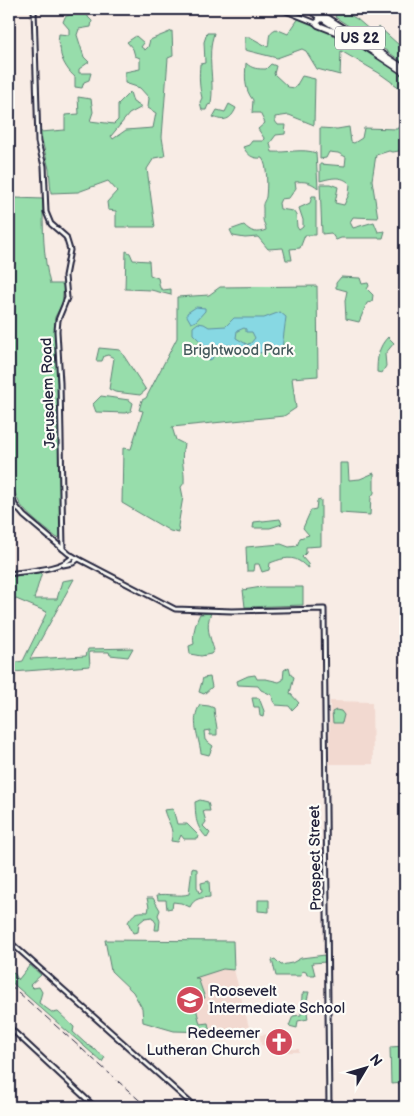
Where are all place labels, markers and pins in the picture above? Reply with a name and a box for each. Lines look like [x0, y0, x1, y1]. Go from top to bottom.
place label: Roosevelt Intermediate School [209, 982, 345, 1018]
school or university icon: Roosevelt Intermediate School [175, 985, 205, 1015]
place label: Redeemer Lutheran Church [146, 1024, 261, 1060]
church icon: Redeemer Lutheran Church [264, 1027, 294, 1057]

